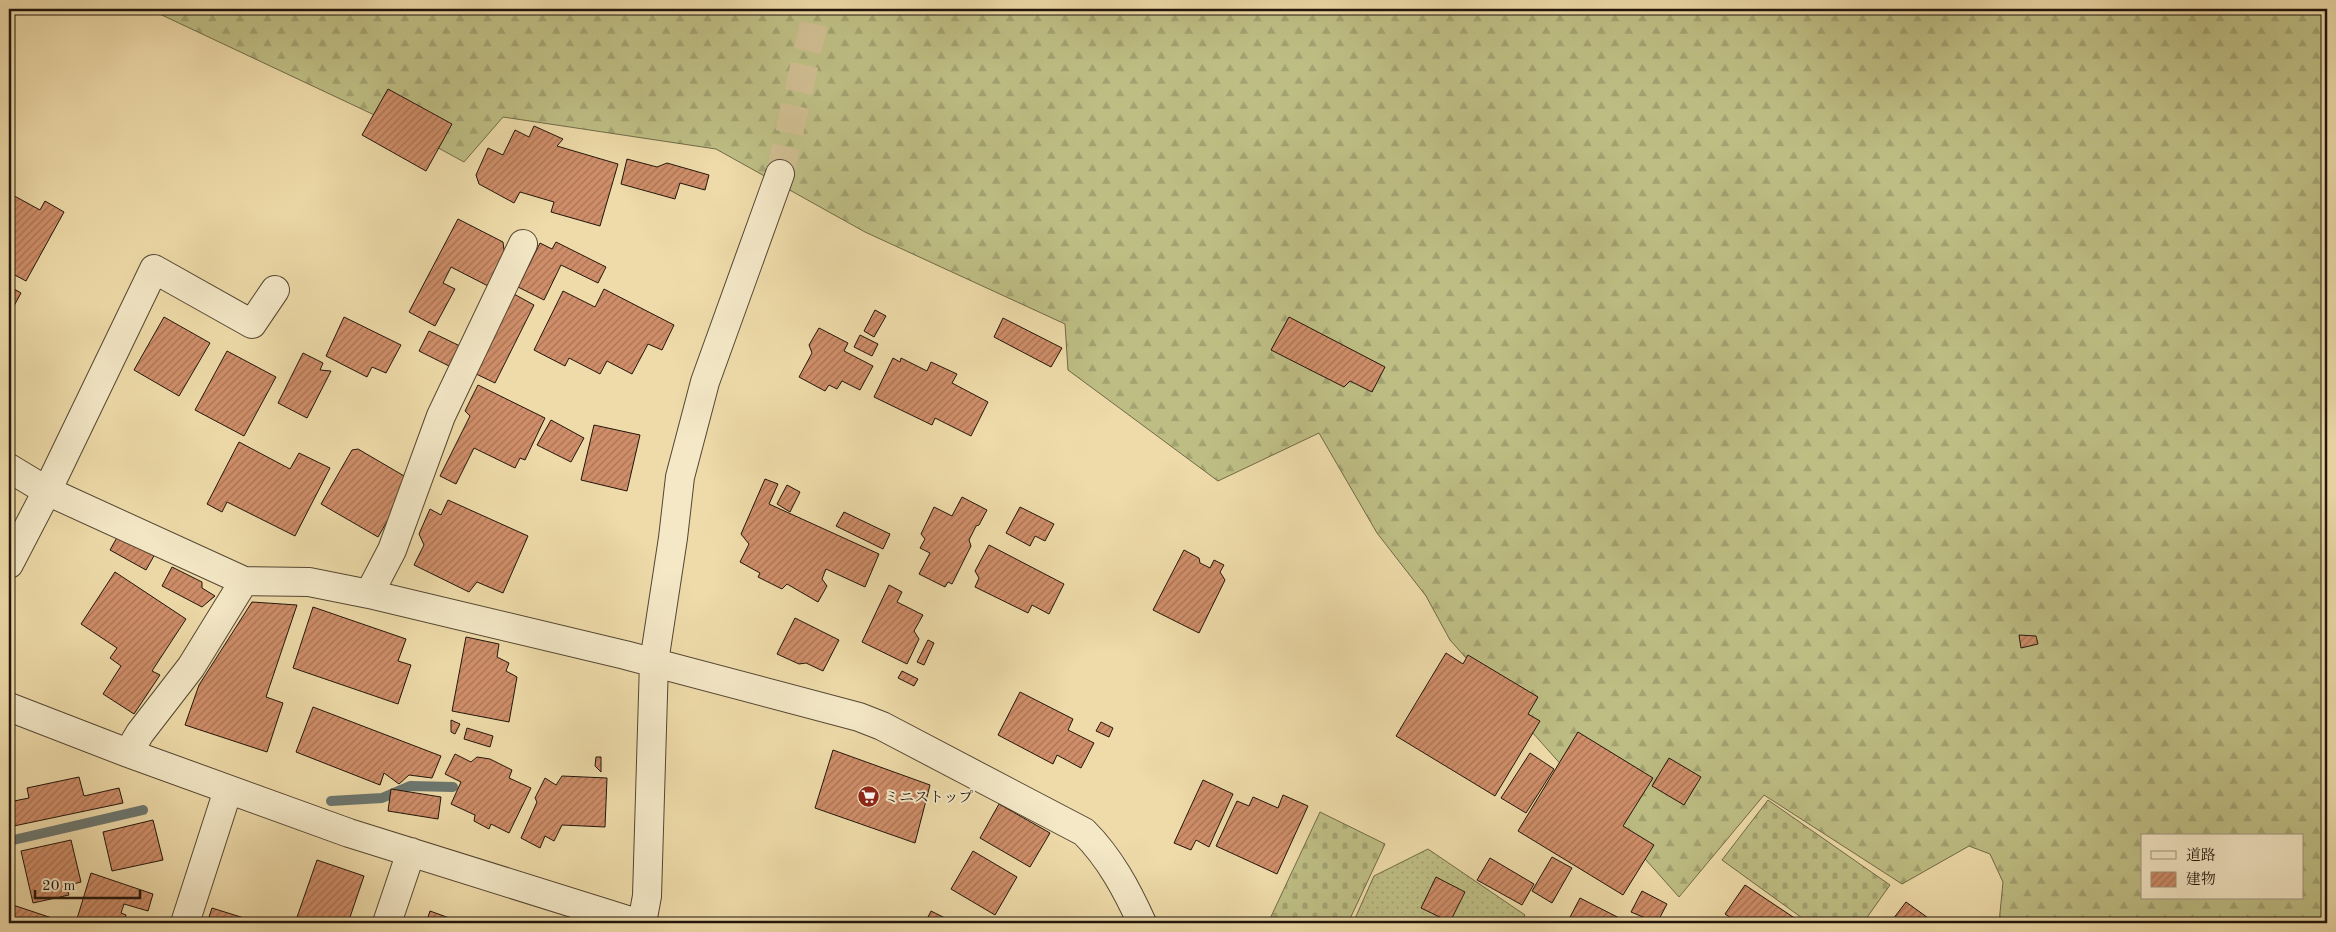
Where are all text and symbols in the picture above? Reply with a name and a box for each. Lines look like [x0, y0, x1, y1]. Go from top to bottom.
supermarket icon: ミニストップ [856, 785, 880, 809]
place label: ミニストップ [884, 790, 974, 806]
legend [2141, 834, 2304, 900]
text: 道路 [2186, 847, 2216, 864]
scale bar [35, 867, 140, 899]
text: 建物 [2186, 871, 2216, 888]
text: 20 m [42, 879, 76, 894]

